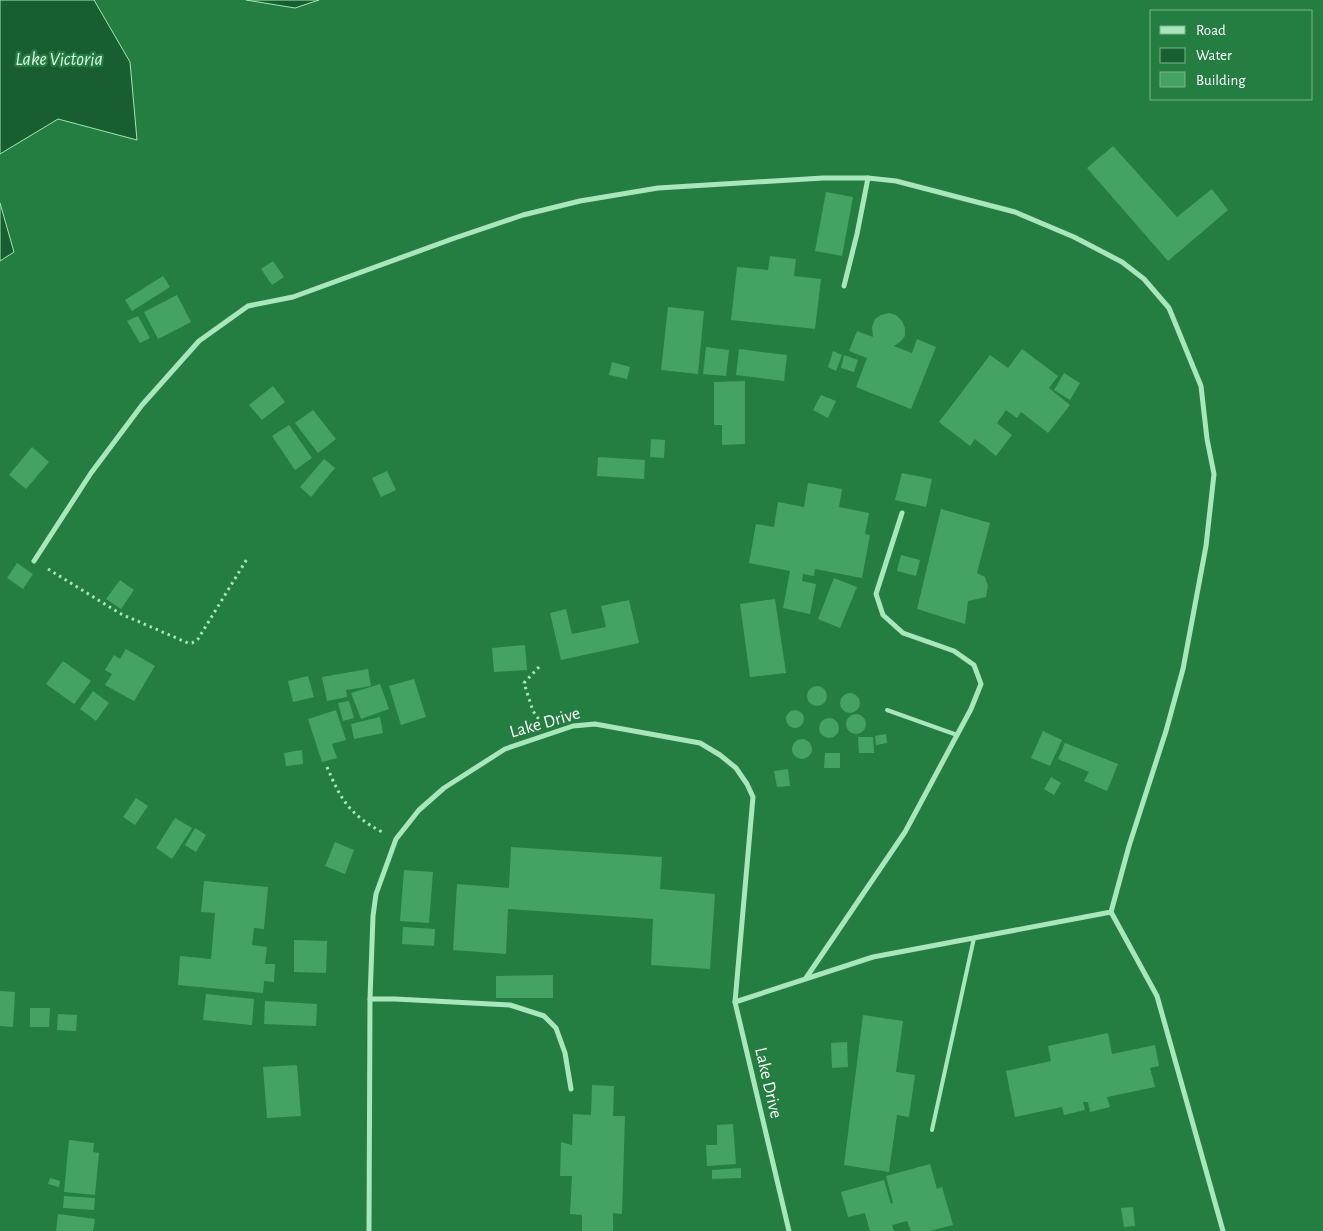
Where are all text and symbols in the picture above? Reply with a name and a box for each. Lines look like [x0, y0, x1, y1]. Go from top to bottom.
legend [1150, 10, 1313, 100]
text: Road [1196, 23, 1226, 38]
text: Water [1196, 48, 1232, 63]
water label: Lake Victoria [15, 50, 103, 69]
text: Building [1196, 73, 1246, 88]
street label: Lake Drive [508, 704, 582, 742]
street label: Lake Drive [751, 1046, 785, 1120]

